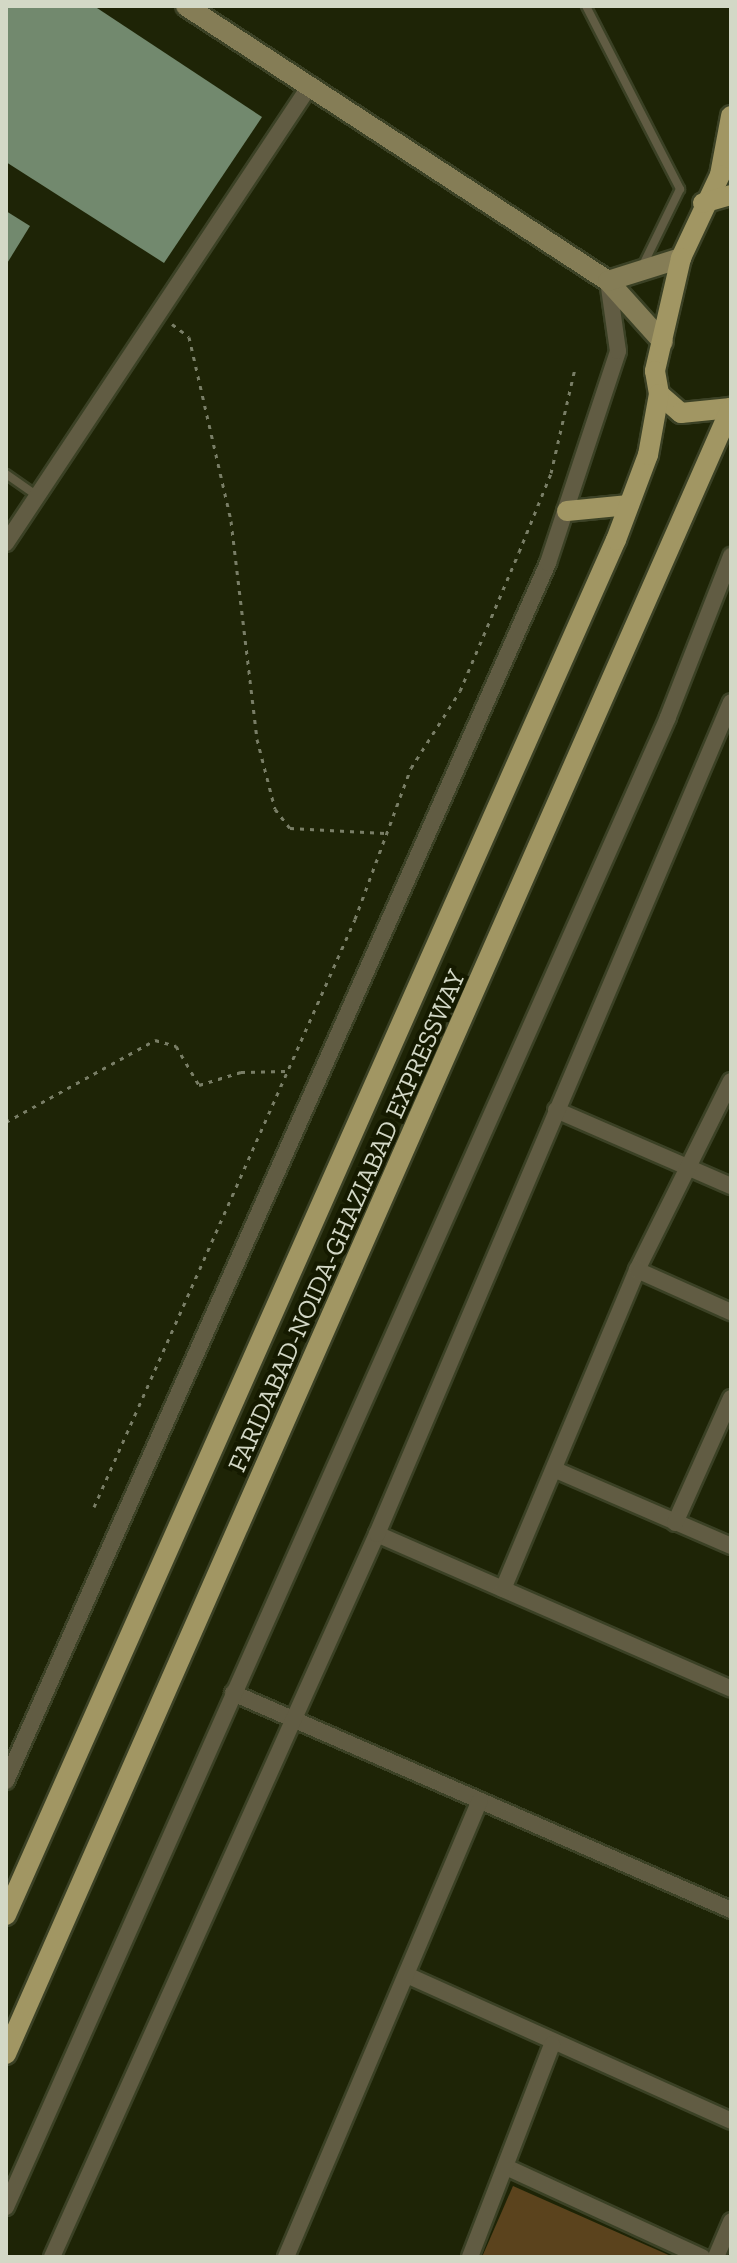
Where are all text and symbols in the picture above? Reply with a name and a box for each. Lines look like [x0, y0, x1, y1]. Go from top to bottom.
street label: FARIDABAD-NOIDA-GHAZIABAD EXPRESSWAY [222, 965, 472, 1477]

